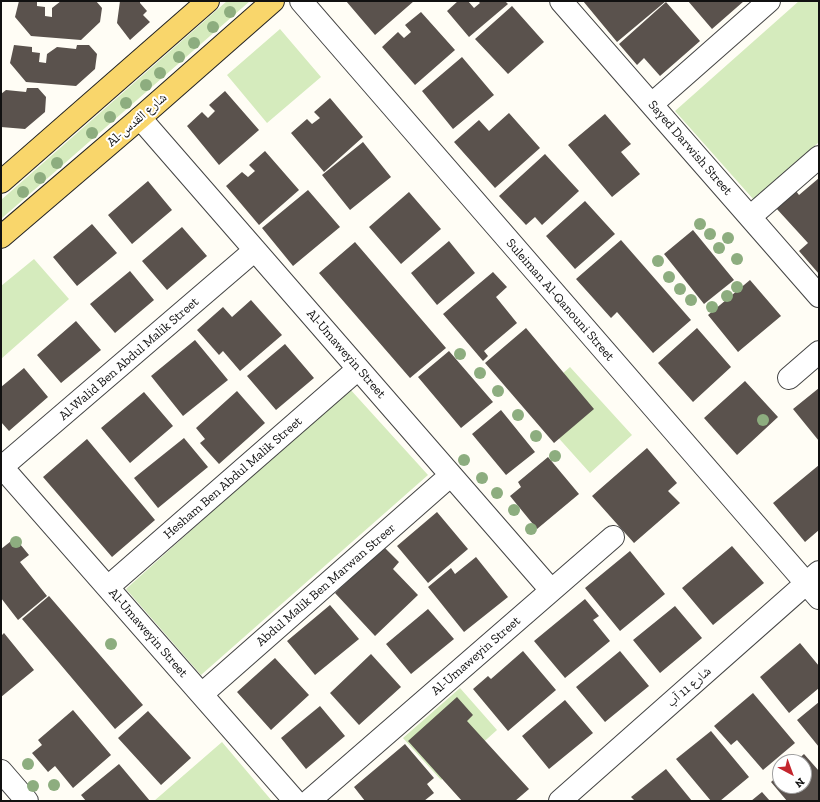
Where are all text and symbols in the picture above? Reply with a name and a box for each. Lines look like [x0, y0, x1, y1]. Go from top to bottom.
street label: Al-شارع القدس [104, 90, 170, 150]
street label: Sayed Darwish Street [645, 98, 735, 198]
street label: Suleiman Al-Qanouni Street [503, 236, 617, 364]
street label: Al-Walid Ben Abdul Malik Street [56, 294, 202, 424]
street label: Al-Umaweyin Street [303, 306, 389, 402]
street label: Hesham Ben Abdul Malik Street [161, 414, 305, 542]
street label: Abdul Malik Ben Marwan Streer [253, 520, 399, 650]
street label: Al-Umaweyin Street [105, 585, 191, 681]
street label: Al-Umaweyin Street [428, 613, 524, 699]
street label: شارع 11 آب [664, 663, 714, 711]
north arrow [772, 754, 812, 794]
text: N [792, 775, 807, 790]

